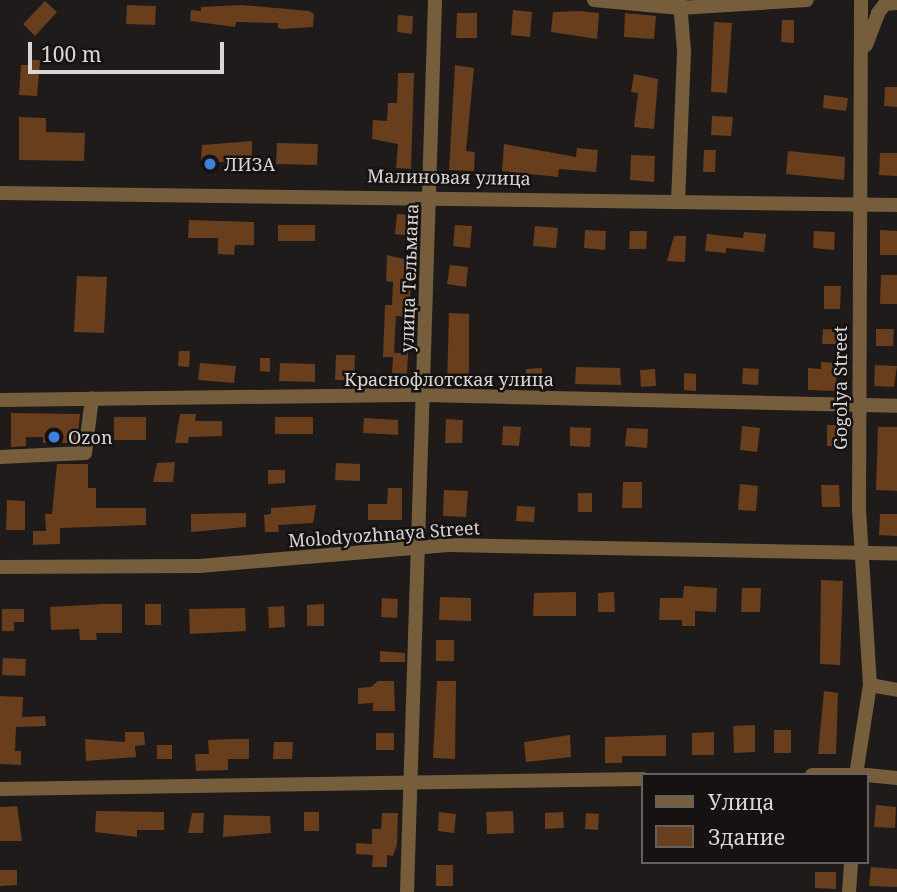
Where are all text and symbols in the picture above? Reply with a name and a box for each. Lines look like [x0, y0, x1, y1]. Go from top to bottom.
scale bar [32, 28, 228, 72]
text: 100 m [41, 40, 102, 68]
place label: ЛИЗА [224, 153, 275, 175]
marker: ЛИЗА [202, 156, 218, 172]
street label: Малиновая улица [367, 165, 531, 189]
street label: улица Тельмана [396, 203, 422, 353]
street label: Gogolya Street [829, 326, 851, 450]
street label: Краснофлотская улица [344, 368, 554, 390]
place label: Ozon [68, 426, 113, 448]
marker: Ozon [46, 429, 62, 445]
street label: Molodyozhnaya Street [287, 517, 481, 551]
legend [642, 773, 869, 864]
text: Улица [708, 788, 775, 816]
text: Здание [708, 823, 785, 851]

